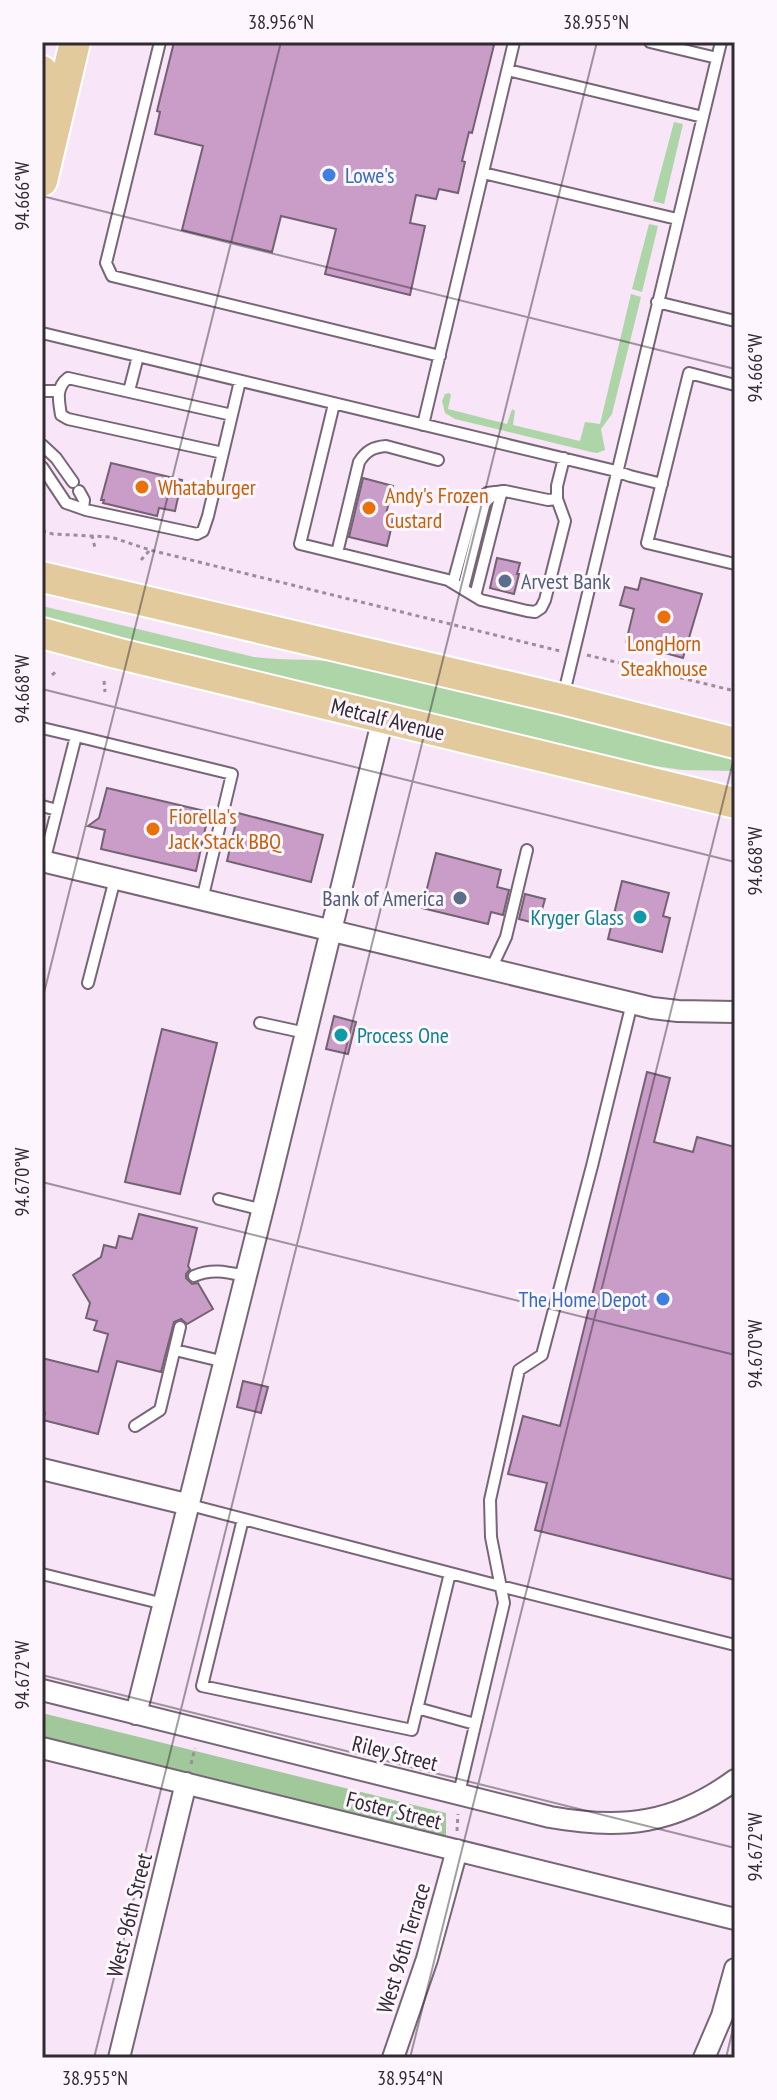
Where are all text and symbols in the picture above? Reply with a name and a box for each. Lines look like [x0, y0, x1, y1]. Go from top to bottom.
text: 38.956°N [248, 9, 314, 35]
text: 38.955°N [563, 9, 629, 35]
text: 94.666°W [9, 161, 35, 230]
place label: Lowe's [345, 161, 394, 189]
marker: Lowe's [320, 166, 338, 184]
text: 94.666°W [742, 333, 768, 402]
place label: Whataburger [158, 473, 256, 501]
marker: Whataburger [133, 478, 151, 496]
place label: Andy's Frozen Custard [385, 481, 489, 534]
marker: Andy's Frozen Custard [360, 499, 378, 517]
place label: Arvest Bank [521, 567, 611, 595]
marker: Arvest Bank [496, 572, 514, 590]
marker: LongHorn Steakhouse [655, 608, 673, 626]
place label: LongHorn Steakhouse [621, 629, 707, 682]
text: 94.668°W [9, 654, 35, 723]
street label: Metcalf Avenue [328, 691, 448, 747]
place label: Fiorella's Jack Stack BBQ [168, 802, 282, 855]
marker: Fiorella's Jack Stack BBQ [144, 820, 162, 838]
text: 94.668°W [742, 826, 768, 895]
place label: Bank of America [322, 884, 444, 912]
marker: Bank of America [451, 889, 469, 907]
place label: Kryger Glass [530, 903, 624, 931]
marker: Kryger Glass [631, 908, 649, 926]
place label: Process One [357, 1021, 449, 1049]
marker: Process One [332, 1026, 350, 1044]
text: 94.670°W [9, 1147, 35, 1216]
place label: The Home Depot [519, 1285, 647, 1313]
marker: The Home Depot [654, 1290, 672, 1308]
text: 94.670°W [742, 1319, 768, 1388]
text: 94.672°W [9, 1640, 35, 1709]
street label: Riley Street [349, 1729, 441, 1777]
street label: Foster Street [343, 1785, 445, 1835]
text: 94.672°W [742, 1812, 768, 1881]
street label: West 96th Street [100, 1850, 158, 1980]
street label: West 96th Terrace [370, 1879, 436, 2017]
text: 38.955°N [62, 2065, 128, 2091]
text: 38.954°N [377, 2065, 443, 2091]

